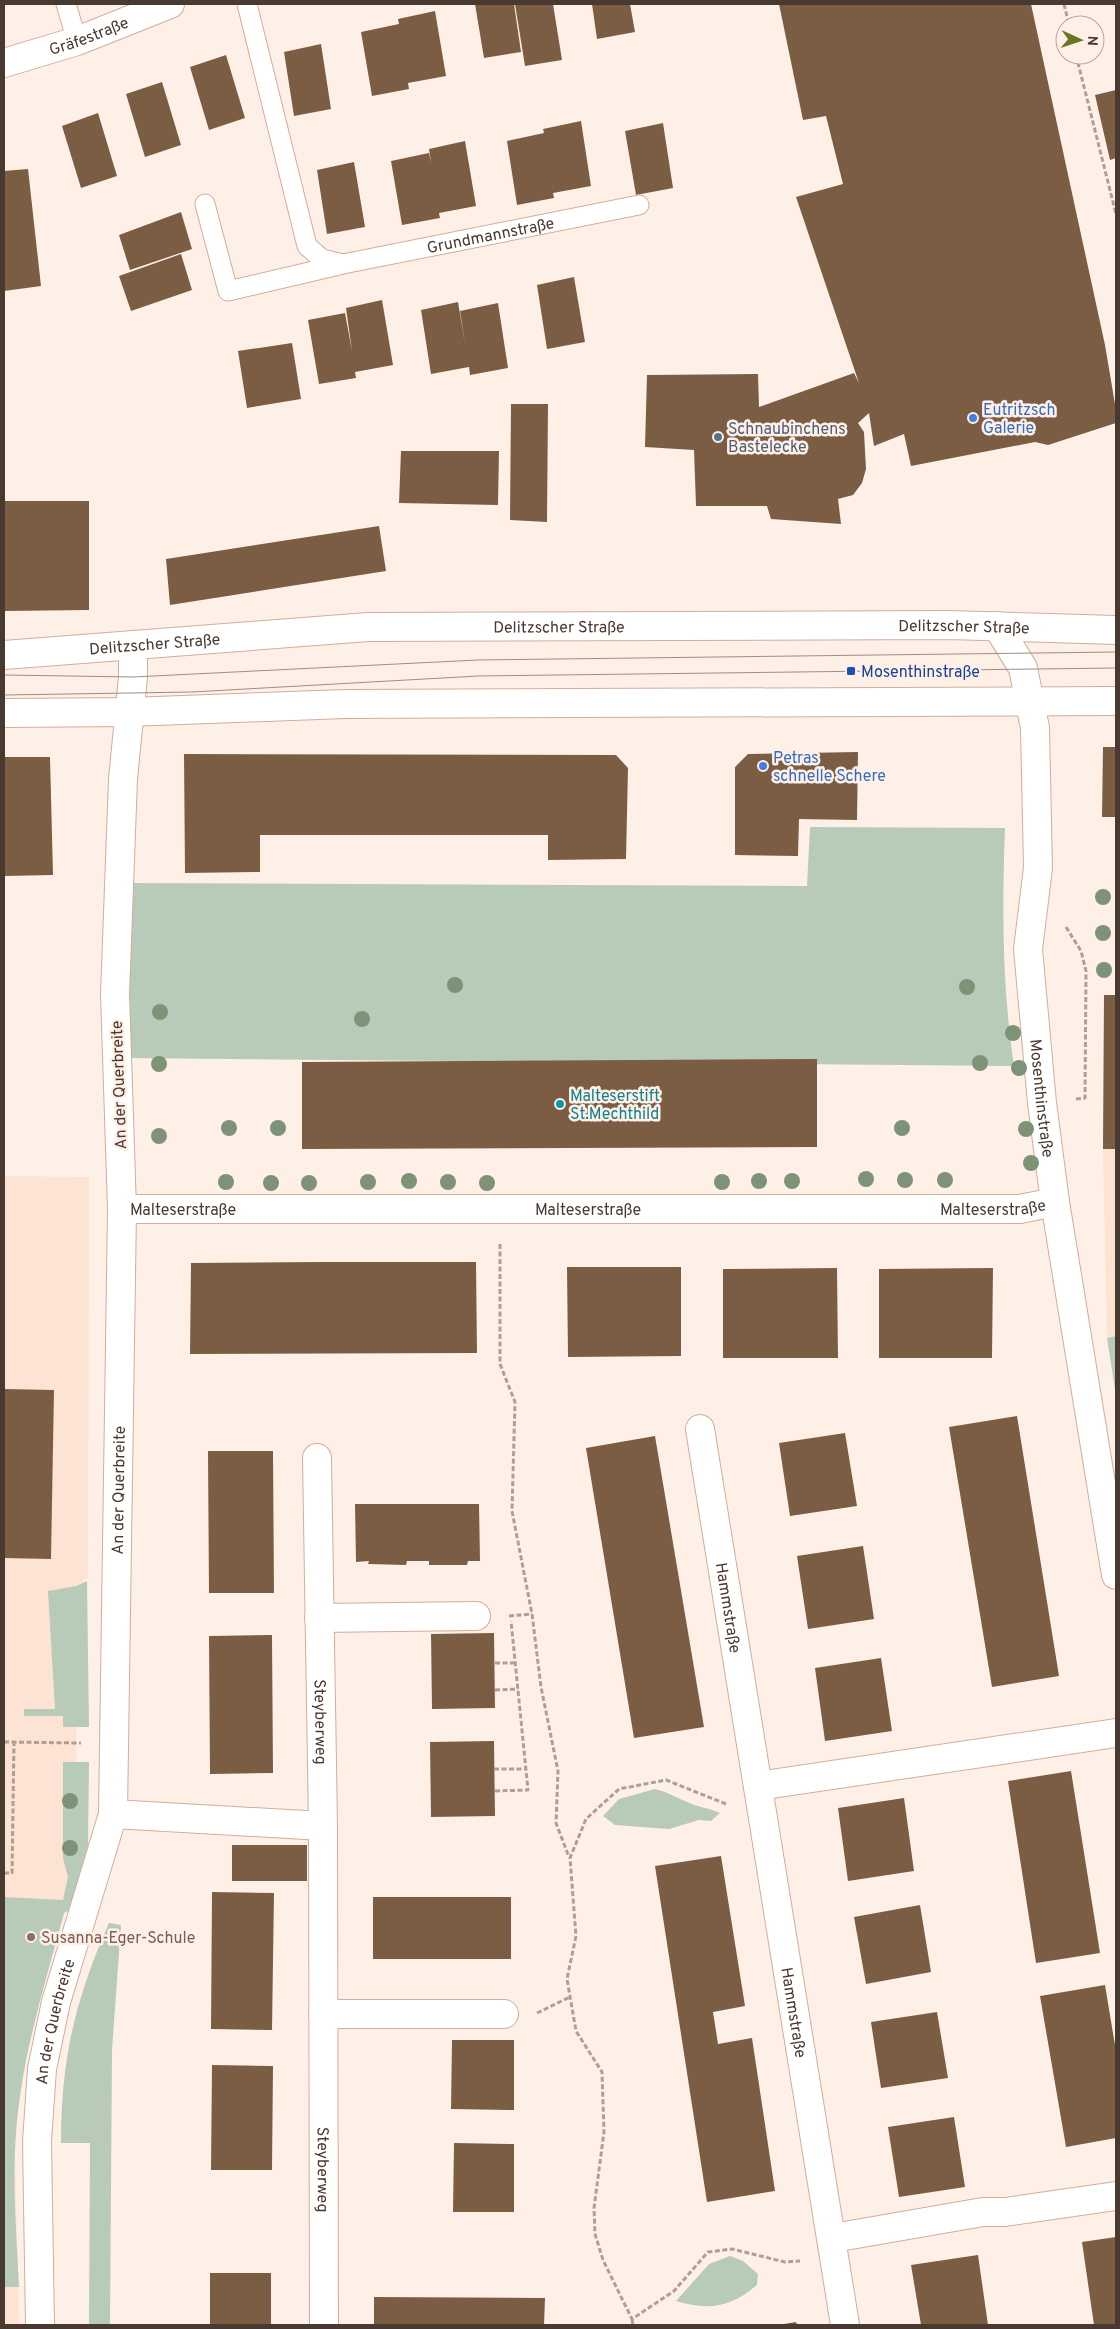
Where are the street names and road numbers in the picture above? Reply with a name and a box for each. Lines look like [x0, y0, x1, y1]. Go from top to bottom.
street label: Gräfestraße [47, 13, 132, 61]
street label: Grundmannstraße [425, 214, 556, 259]
street label: Delitzscher Straße [898, 617, 1030, 639]
street label: Delitzscher Straße [493, 618, 625, 639]
street label: Delitzscher Straße [88, 630, 221, 660]
street label: An der Querbreite [108, 1020, 132, 1150]
street label: Mosenthinstraße [1024, 1038, 1057, 1159]
street label: Malteserstraße [940, 1196, 1048, 1221]
street label: Malteserstraße [130, 1201, 236, 1221]
street label: Malteserstraße [535, 1201, 641, 1221]
street label: An der Querbreite [109, 1426, 131, 1555]
street label: Hammstraße [710, 1561, 744, 1655]
street label: Steyberweg [309, 1679, 330, 1765]
street label: An der Querbreite [33, 1957, 80, 2085]
street label: Hammstraße [775, 1966, 810, 2059]
street label: Steyberweg [312, 2127, 332, 2212]

